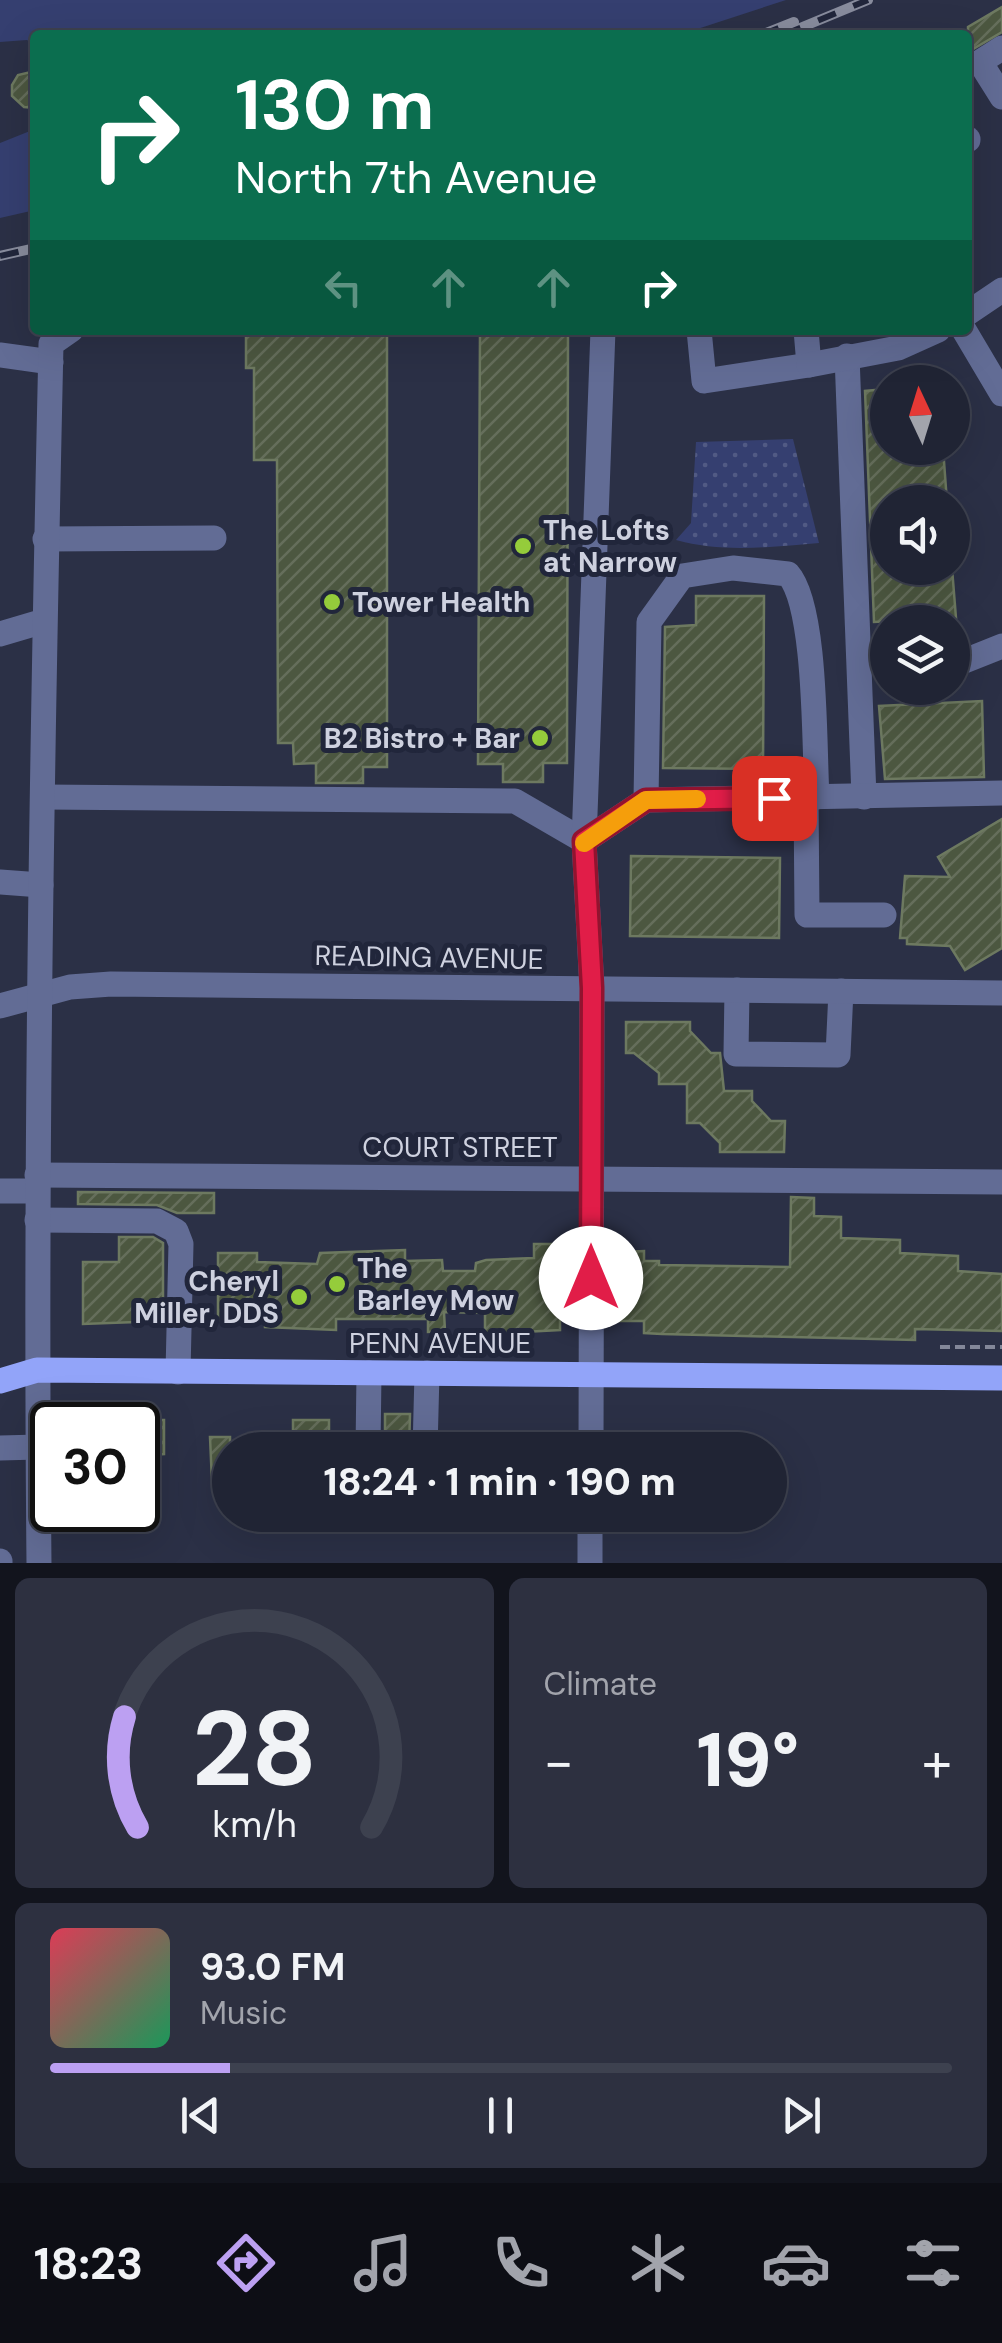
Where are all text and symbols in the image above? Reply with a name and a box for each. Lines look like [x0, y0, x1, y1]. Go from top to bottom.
text: 130 m [235, 60, 434, 151]
icon: right [70, 70, 200, 200]
text: North 7th Avenue [235, 148, 597, 207]
icon: left [316, 260, 371, 315]
icon: ahead [421, 260, 476, 315]
icon: ahead [526, 260, 581, 315]
icon: right [631, 260, 686, 315]
north arrow [870, 365, 970, 465]
map controls [870, 365, 970, 705]
button: sound [870, 485, 970, 585]
place label: The Lofts at Narrow [543, 512, 677, 581]
marker: The Lofts at Narrow [512, 535, 534, 557]
place label: Tower Health [352, 584, 530, 621]
marker: Tower Health [321, 591, 343, 613]
button: layers [870, 605, 970, 705]
place label: B2 Bistro + Bar [324, 720, 520, 757]
marker: B2 Bistro + Bar [529, 727, 551, 749]
pin [732, 756, 817, 841]
icon: arrive [747, 771, 802, 826]
street label: READING AVENUE [314, 937, 544, 978]
street label: COURT STREET [362, 1129, 558, 1166]
position arrow [539, 1226, 643, 1330]
place label: The Barley Mow [357, 1250, 514, 1319]
place label: Cheryl Miller, DDS [134, 1263, 279, 1332]
marker: The Barley Mow [326, 1273, 348, 1295]
marker: Cheryl Miller, DDS [288, 1286, 310, 1308]
street label: PENN AVENUE [349, 1325, 531, 1362]
speed limit sign: 30 [30, 1402, 160, 1532]
text: 18:24 · 1 min · 190 m [323, 1457, 676, 1507]
text: Climate [544, 1663, 657, 1705]
text: 28 [192, 1682, 317, 1817]
text: 19° [696, 1712, 799, 1809]
text: − [544, 1726, 574, 1798]
text: + [922, 1726, 952, 1798]
text: km/h [212, 1802, 296, 1848]
text: 93.0 FM [200, 1942, 345, 1992]
text: Music [200, 1992, 287, 2034]
icon: previous [173, 2088, 228, 2143]
icon: pause [473, 2088, 528, 2143]
icon: next [774, 2088, 829, 2143]
icon: directions [211, 2228, 281, 2298]
icon: music [348, 2228, 418, 2298]
icon: phone [486, 2228, 556, 2298]
icon: climate [623, 2228, 693, 2298]
icon: car [761, 2228, 831, 2298]
icon: filters [898, 2228, 968, 2298]
text: 18:23 [34, 2234, 143, 2293]

